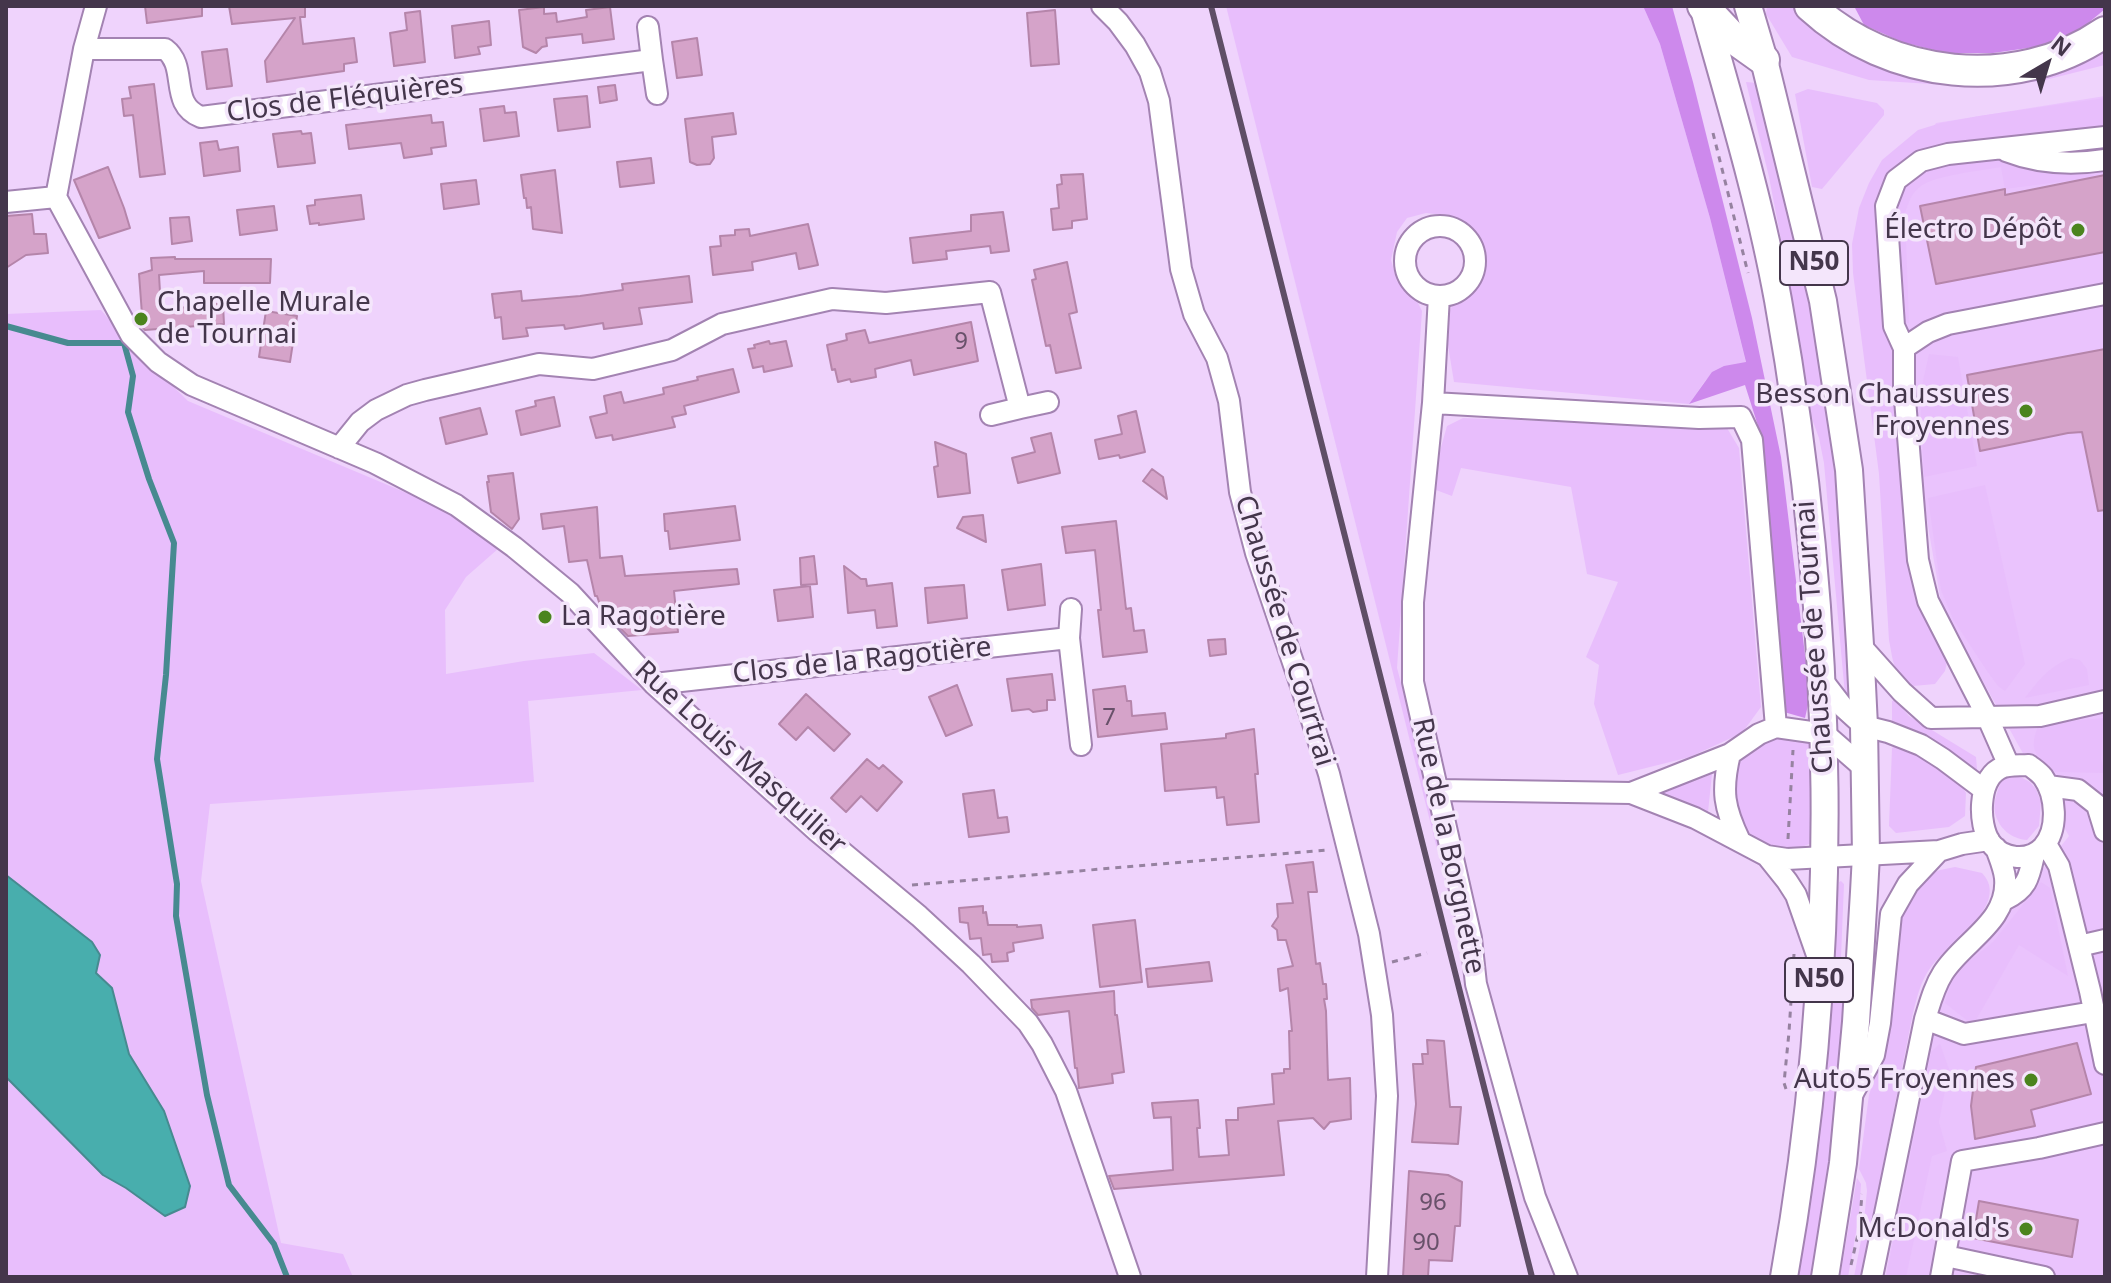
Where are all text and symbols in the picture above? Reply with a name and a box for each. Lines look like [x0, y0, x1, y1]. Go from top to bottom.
north arrow [2007, 24, 2087, 104]
text: N [2045, 28, 2078, 62]
street label: Clos de Fléquières [225, 68, 465, 130]
place label: Électro Dépôt [1884, 213, 2062, 247]
marker: Électro Dépôt [2069, 221, 2087, 239]
road number: N50 [1780, 241, 1848, 285]
place label: Chapelle Murale de Tournai [157, 286, 371, 352]
marker: Chapelle Murale de Tournai [132, 310, 150, 328]
house number: 9 [954, 328, 968, 356]
place label: Besson Chaussures Froyennes [1755, 378, 2010, 444]
marker: Besson Chaussures Froyennes [2017, 402, 2035, 420]
street label: Chaussée de Courtrai [1227, 491, 1341, 771]
street label: Chaussée de Tournai [1789, 499, 1841, 775]
place label: La Ragotière [561, 600, 726, 634]
marker: La Ragotière [536, 608, 554, 626]
street label: Clos de la Ragotière [731, 631, 993, 691]
street label: Rue Louis Masquilier [627, 654, 853, 862]
house number: 7 [1102, 704, 1116, 732]
street label: Rue de la Borgnette [1404, 715, 1492, 977]
road number: N50 [1785, 958, 1853, 1002]
place label: Auto5 Froyennes [1794, 1063, 2015, 1097]
marker: Auto5 Froyennes [2022, 1071, 2040, 1089]
house number: 96 [1419, 1189, 1447, 1217]
place label: McDonald's [1857, 1212, 2010, 1246]
marker: McDonald's [2017, 1220, 2035, 1238]
house number: 90 [1412, 1229, 1440, 1257]

